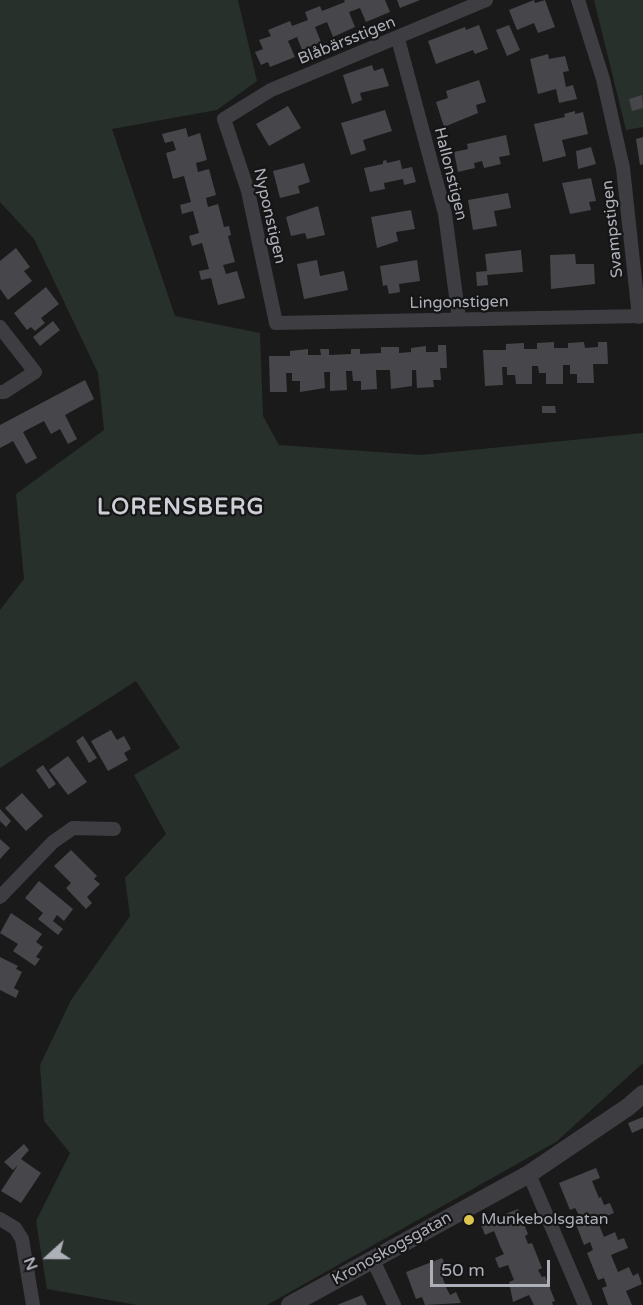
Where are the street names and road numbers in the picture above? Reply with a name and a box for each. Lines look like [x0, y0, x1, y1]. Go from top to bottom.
street label: Blåbärsstigen [295, 13, 399, 69]
street label: Hallonstigen [429, 126, 471, 222]
street label: Nyponstigen [249, 166, 289, 266]
street label: Svampstigen [598, 179, 628, 279]
street label: Lingonstigen [409, 293, 509, 313]
street label: Kronoskogsgatan [329, 1208, 455, 1290]

